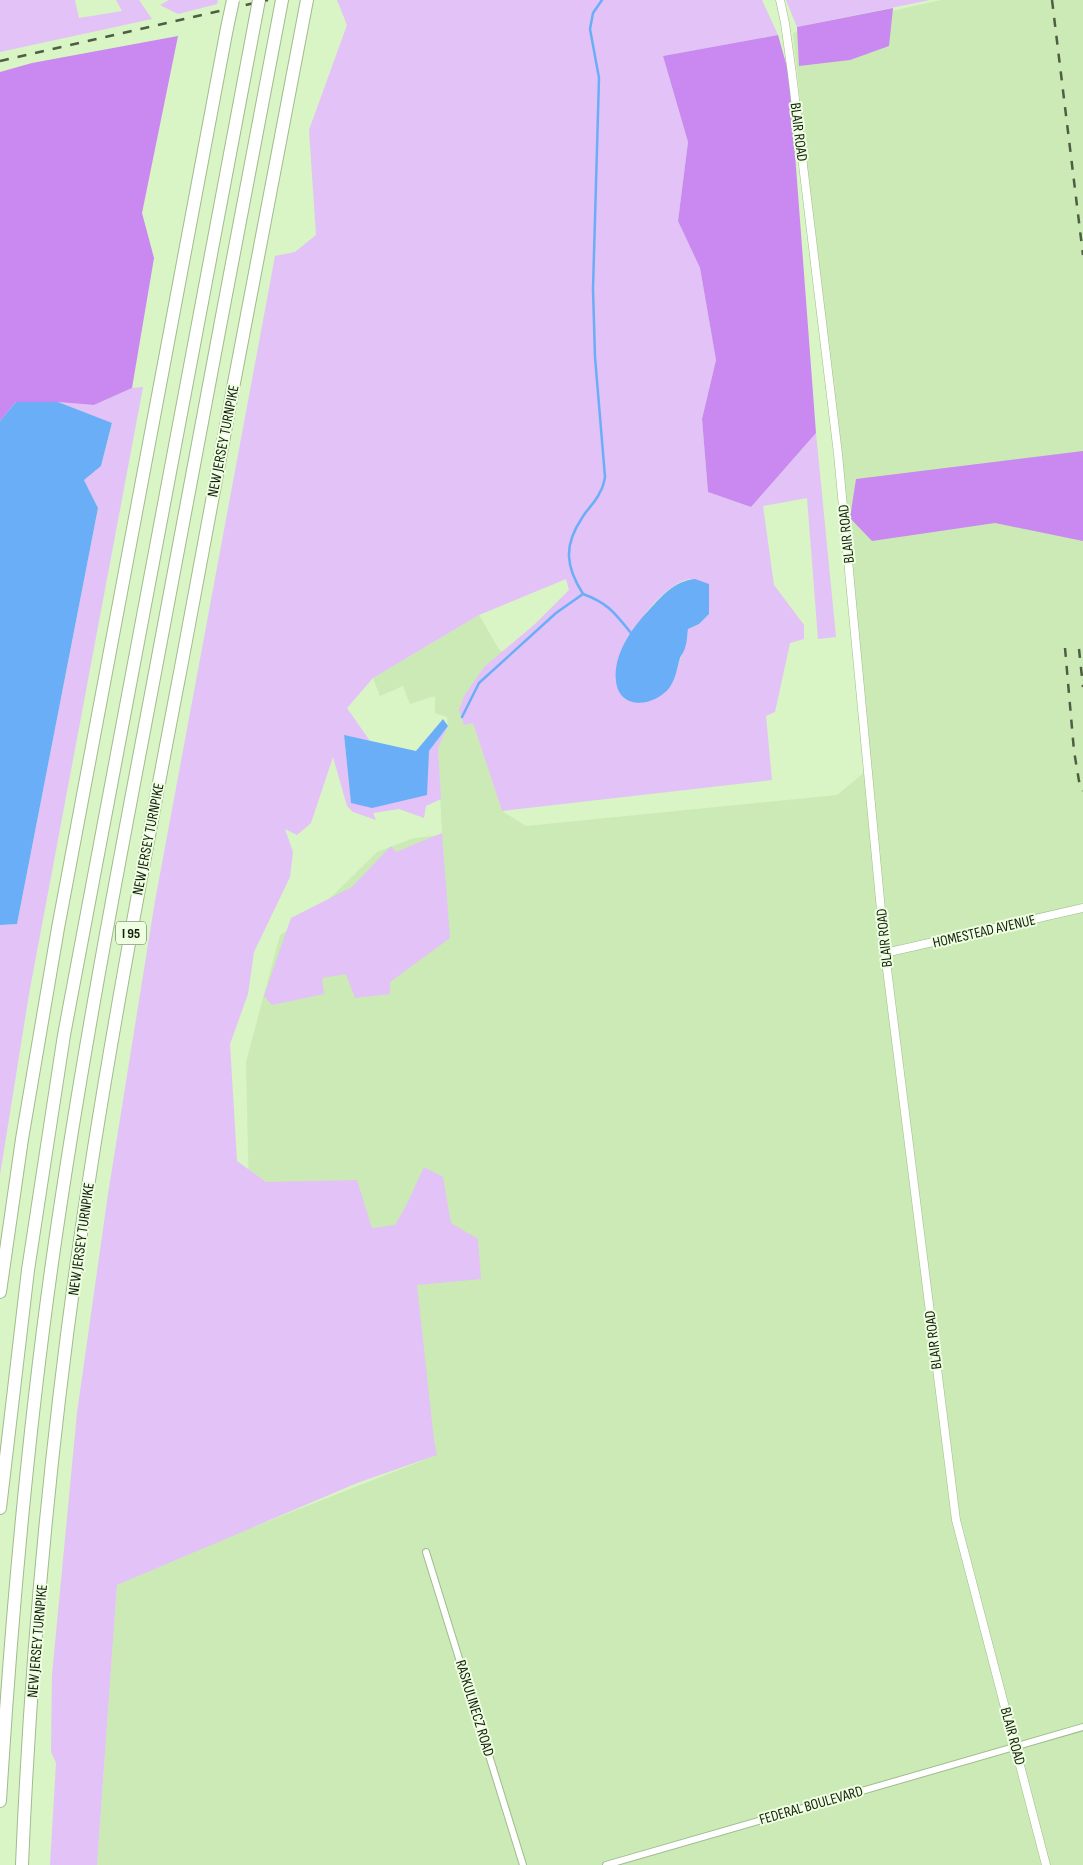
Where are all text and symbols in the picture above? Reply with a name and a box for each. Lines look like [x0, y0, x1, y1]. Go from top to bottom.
street label: BLAIR ROAD [785, 102, 812, 163]
street label: NEW JERSEY TURNPIKE [203, 383, 244, 499]
street label: BLAIR ROAD [834, 504, 859, 564]
street label: NEW JERSEY TURNPIKE [128, 781, 169, 897]
street label: BLAIR ROAD [872, 908, 897, 968]
street label: HOMESTEAD AVENUE [931, 910, 1037, 953]
road number: I 95 [116, 921, 146, 944]
street label: NEW JERSEY TURNPIKE [64, 1181, 99, 1297]
street label: BLAIR ROAD [920, 1309, 947, 1370]
street label: NEW JERSEY TURNPIKE [23, 1584, 52, 1699]
street label: RASKULINECZ ROAD [451, 1658, 498, 1759]
street label: BLAIR ROAD [996, 1705, 1029, 1767]
street label: FEDERAL BOULEVARD [757, 1782, 865, 1829]

